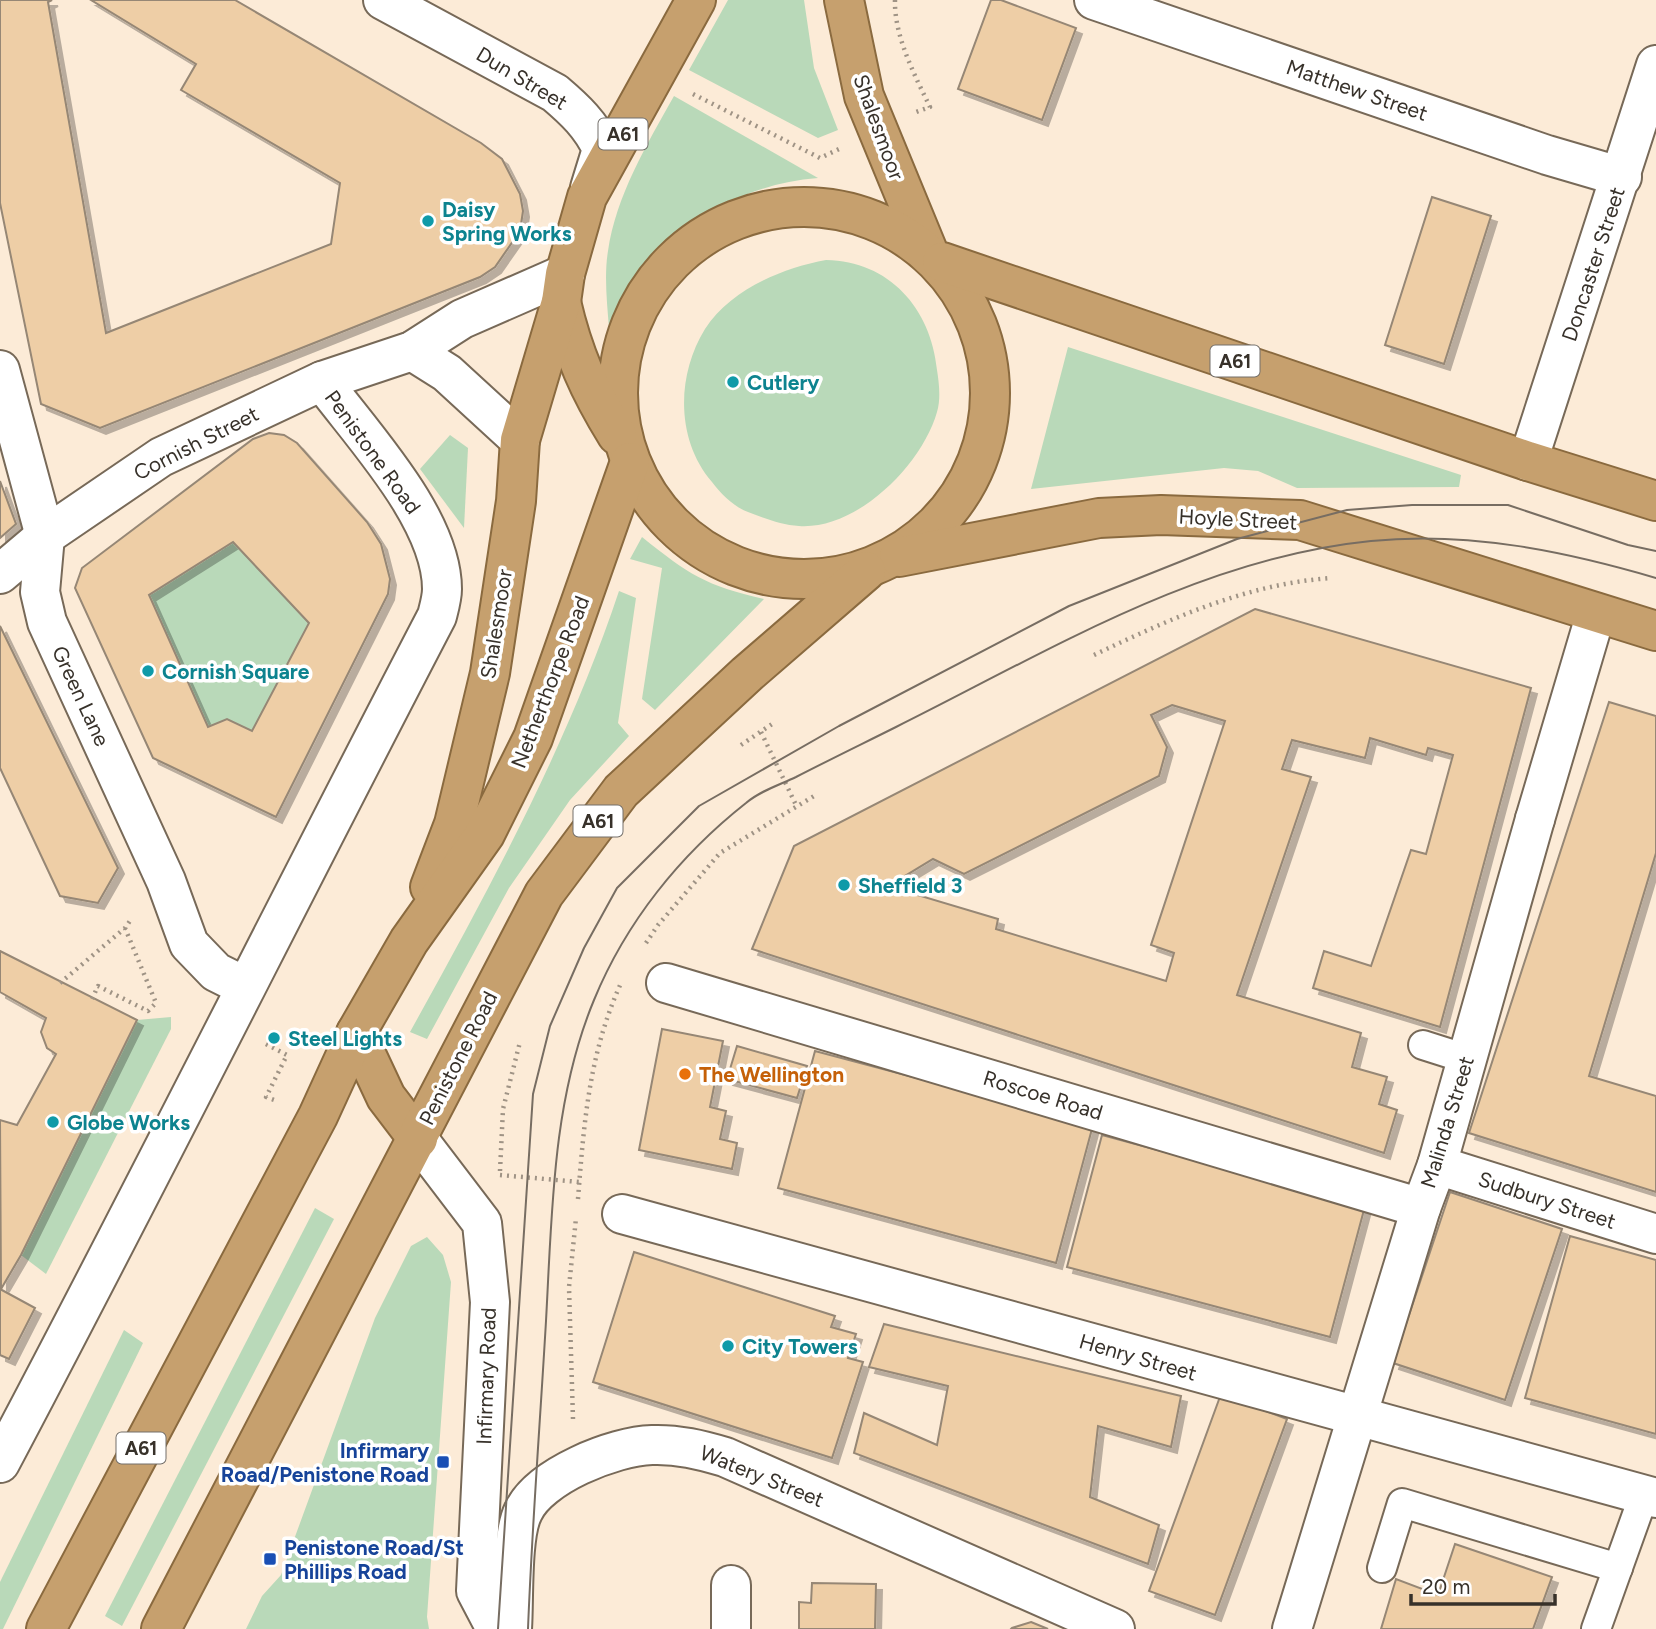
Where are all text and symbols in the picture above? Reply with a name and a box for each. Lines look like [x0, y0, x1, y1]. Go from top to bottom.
street label: Dun Street [472, 41, 572, 115]
street label: Matthew Street [1283, 54, 1431, 126]
street label: Shalesmoor [848, 71, 910, 183]
road number: A61 [598, 118, 648, 150]
street label: Doncaster Street [1556, 184, 1630, 344]
place label: Daisy Spring Works [442, 197, 572, 246]
marker: Daisy Spring Works [420, 213, 436, 229]
road number: A61 [1210, 346, 1260, 376]
place label: Cutlery [747, 370, 820, 395]
marker: Cutlery [725, 374, 741, 390]
street label: Penistone Road [320, 385, 426, 519]
street label: Cornish Street [130, 401, 263, 485]
street label: Hoyle Street [1178, 503, 1298, 535]
street label: Shalesmoor [475, 567, 517, 681]
street label: Netherthorpe Road [506, 592, 594, 772]
street label: Green Lane [47, 642, 115, 750]
place label: Cornish Square [162, 659, 310, 684]
marker: Cornish Square [140, 663, 156, 679]
road number: A61 [574, 806, 622, 836]
place label: Sheffield 3 [858, 873, 962, 898]
marker: Sheffield 3 [836, 877, 852, 893]
street label: Penistone Road [414, 987, 502, 1129]
place label: Steel Lights [288, 1026, 402, 1051]
marker: Steel Lights [266, 1030, 282, 1046]
street label: Malinda Street [1415, 1053, 1479, 1191]
place label: The Wellington [699, 1062, 844, 1087]
street label: Roscoe Road [980, 1065, 1106, 1125]
marker: The Wellington [677, 1066, 693, 1082]
place label: Globe Works [67, 1110, 190, 1135]
marker: Globe Works [45, 1114, 61, 1130]
street label: Sudbury Street [1475, 1166, 1619, 1234]
street label: Infirmary Road [471, 1307, 501, 1445]
street label: Henry Street [1076, 1328, 1200, 1386]
place label: City Towers [742, 1334, 858, 1359]
marker: City Towers [720, 1338, 736, 1354]
road number: A61 [116, 1432, 166, 1464]
place label: Infirmary Road/Penistone Road [221, 1438, 430, 1487]
street label: Watery Street [696, 1440, 828, 1512]
marker: Infirmary Road/Penistone Road [435, 1454, 451, 1470]
place label: Penistone Road/St Phillips Road [284, 1535, 464, 1584]
marker: Penistone Road/St Phillips Road [262, 1551, 278, 1567]
scale bar [1411, 1562, 1554, 1606]
text: 20 m [1422, 1574, 1470, 1599]

